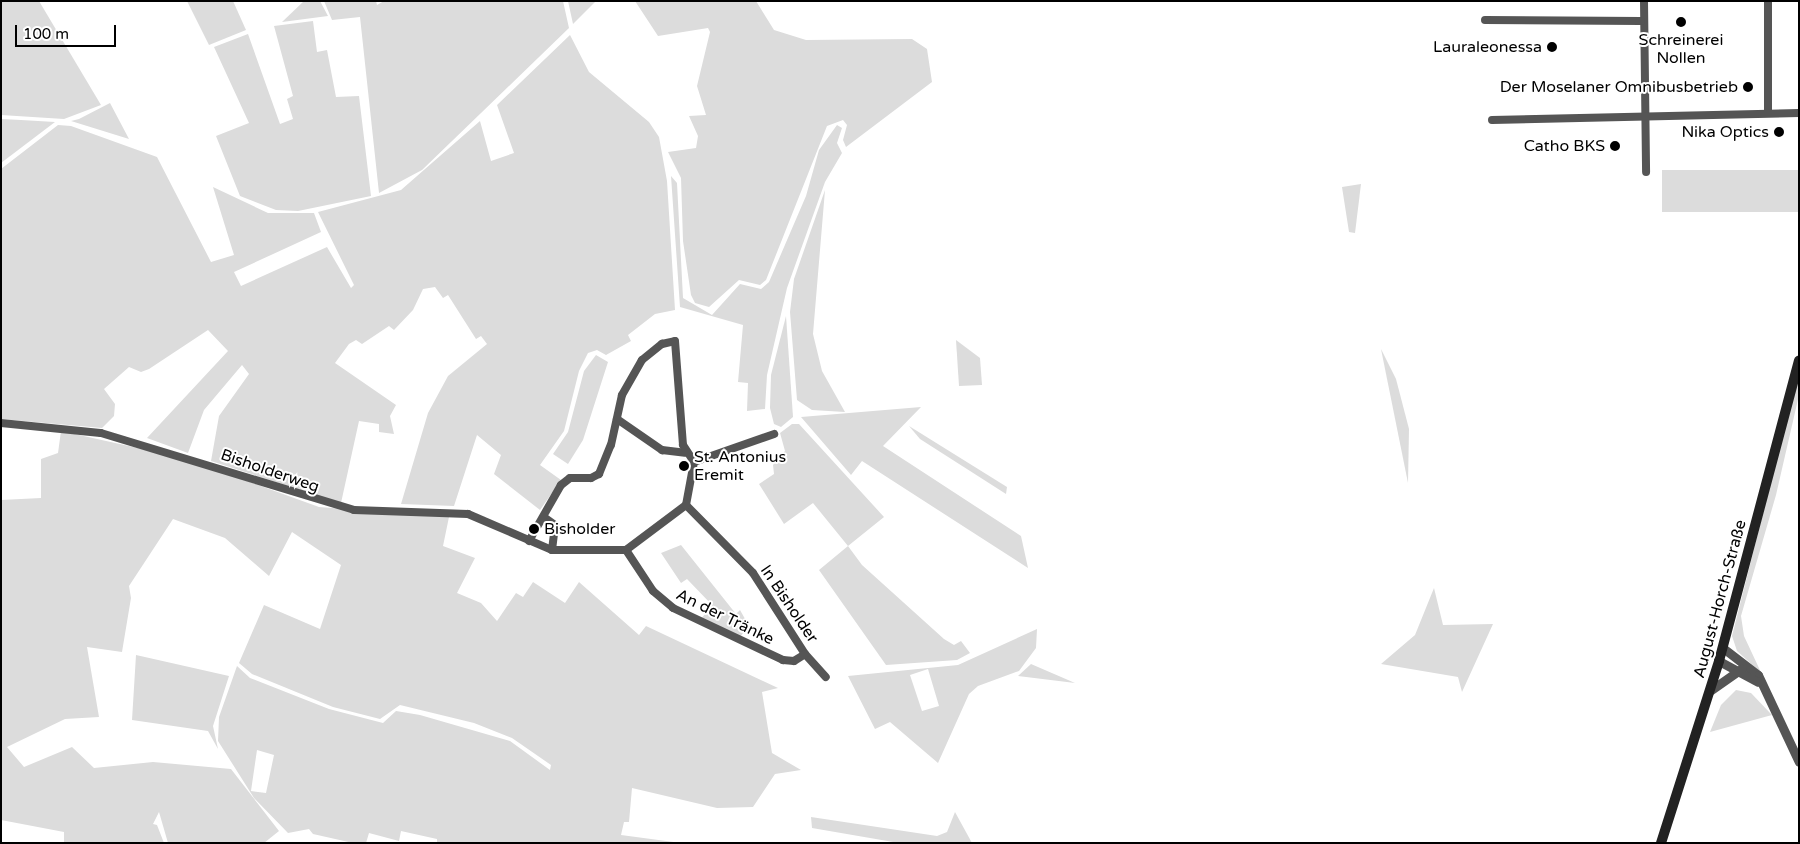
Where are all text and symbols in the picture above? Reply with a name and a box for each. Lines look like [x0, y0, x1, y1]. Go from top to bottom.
scale bar [18, 15, 119, 47]
marker: Schreinerei Nollen [1675, 16, 1687, 28]
text: 100 m [23, 25, 69, 43]
place label: Schreinerei Nollen [1639, 30, 1723, 68]
place label: Lauraleonessa [1433, 37, 1542, 57]
marker: Lauraleonessa [1546, 41, 1558, 53]
place label: Der Moselaner Omnibusbetrieb [1500, 77, 1738, 97]
marker: Der Moselaner Omnibusbetrieb [1742, 81, 1754, 93]
place label: Nika Optics [1681, 122, 1769, 142]
marker: Nika Optics [1773, 126, 1785, 138]
place label: Catho BKS [1524, 136, 1605, 156]
marker: Catho BKS [1609, 140, 1621, 152]
street label: Bisholderweg [218, 445, 322, 497]
place label: St. Antonius Eremit [694, 447, 786, 485]
marker: St. Antonius Eremit [678, 460, 690, 472]
street label: August-Horch-Straße [1690, 518, 1750, 680]
place label: Bisholder [544, 519, 615, 539]
marker: Bisholder [528, 523, 540, 535]
street label: In Bisholder [756, 561, 822, 647]
street label: An der Tränke [673, 585, 777, 649]

